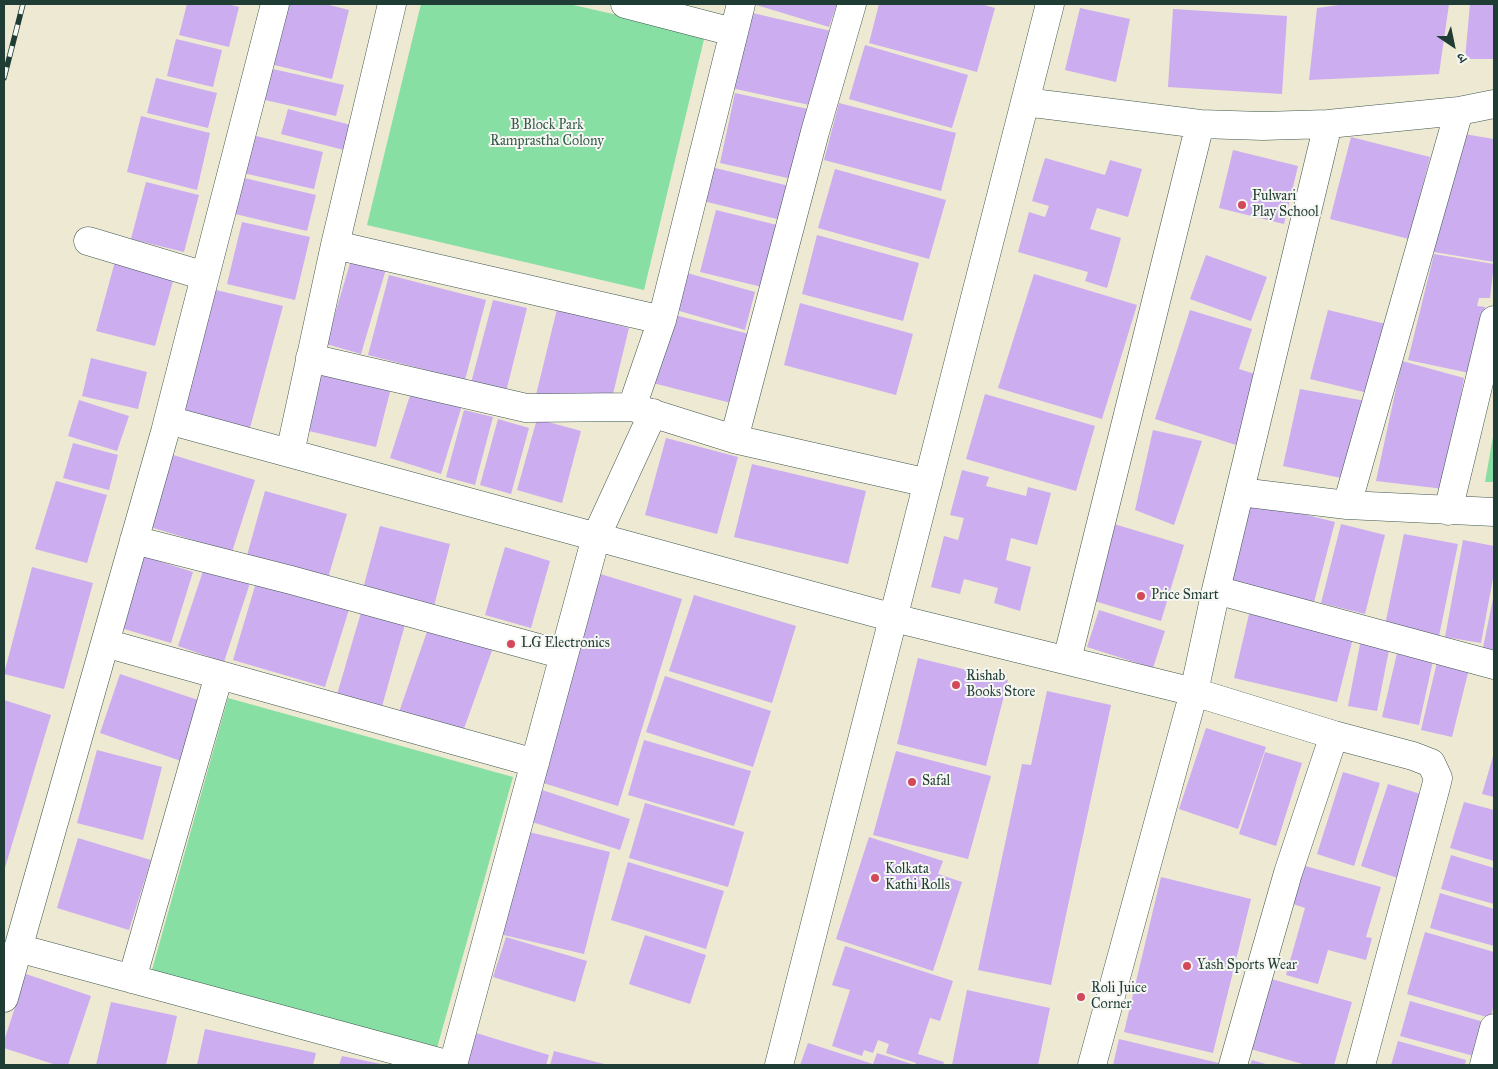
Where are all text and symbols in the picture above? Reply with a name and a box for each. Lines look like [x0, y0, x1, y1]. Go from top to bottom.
north arrow [1428, 20, 1478, 70]
text: उ [1454, 49, 1469, 67]
park label: B Block Park Ramprastha Colony [490, 118, 604, 150]
place label: Fulwari Play School [1252, 189, 1319, 222]
marker: Fulwari Play School [1236, 199, 1248, 211]
place label: Price Smart [1151, 588, 1219, 604]
marker: Price Smart [1135, 590, 1147, 602]
place label: LG Electronics [521, 636, 610, 652]
marker: LG Electronics [505, 638, 517, 650]
place label: Rishab Books Store [966, 669, 1035, 702]
marker: Rishab Books Store [950, 679, 962, 691]
place label: Safal [922, 774, 950, 790]
marker: Safal [906, 776, 918, 788]
place label: Kolkata Kathi Rolls [885, 862, 950, 894]
marker: Kolkata Kathi Rolls [869, 872, 881, 884]
place label: Yash Sports Wear [1197, 958, 1297, 974]
marker: Yash Sports Wear [1181, 960, 1193, 972]
place label: Roli Juice Corner [1091, 981, 1147, 1014]
marker: Roli Juice Corner [1075, 991, 1087, 1003]

